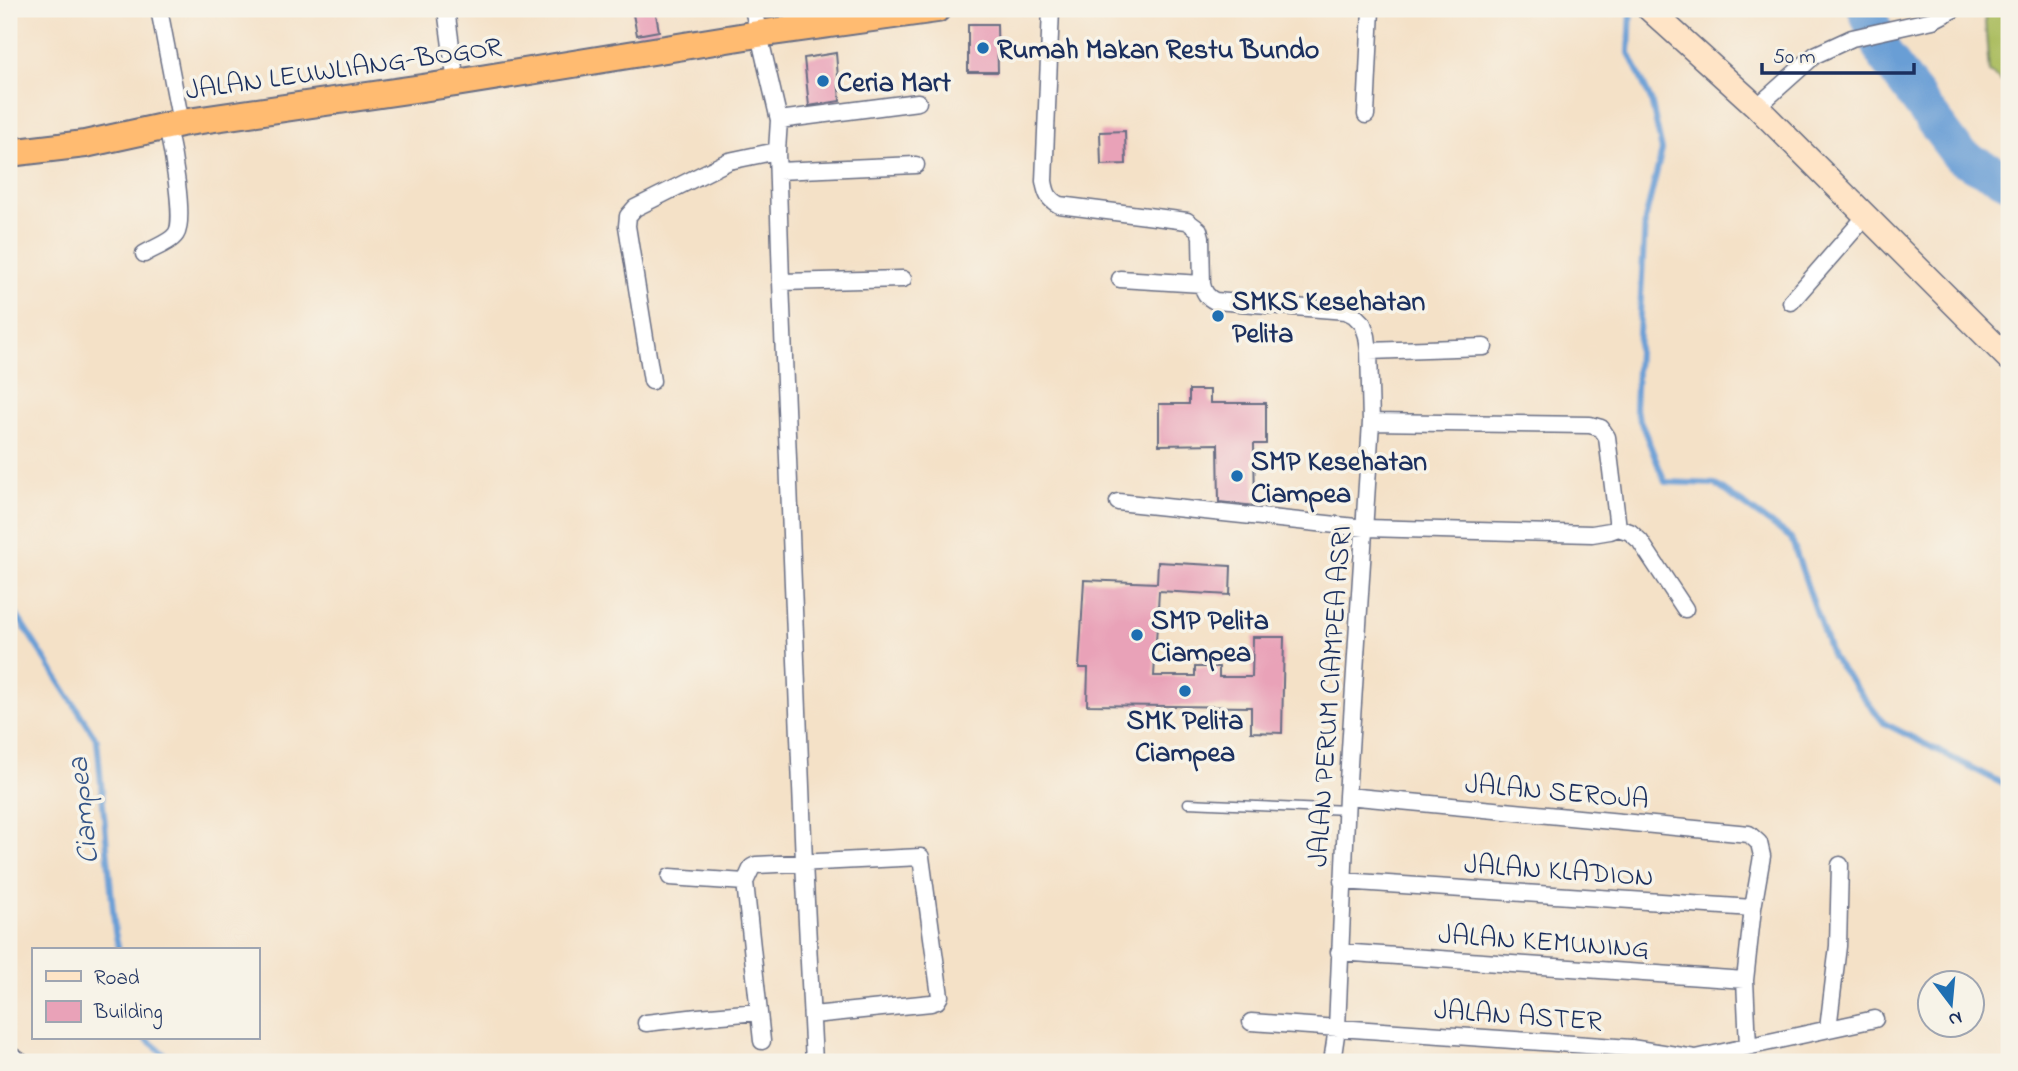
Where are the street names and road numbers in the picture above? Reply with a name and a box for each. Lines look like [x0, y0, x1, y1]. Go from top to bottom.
street label: JALAN LEUWLIANG-BOGOR [183, 28, 505, 113]
street label: JALAN PERUM CIAMPEA ASRI [1299, 524, 1364, 868]
street label: JALAN SEROJA [1463, 765, 1650, 822]
street label: JALAN KLADION [1463, 845, 1655, 900]
street label: JALAN KEMUNING [1437, 916, 1651, 971]
street label: JALAN ASTER [1432, 991, 1604, 1044]

